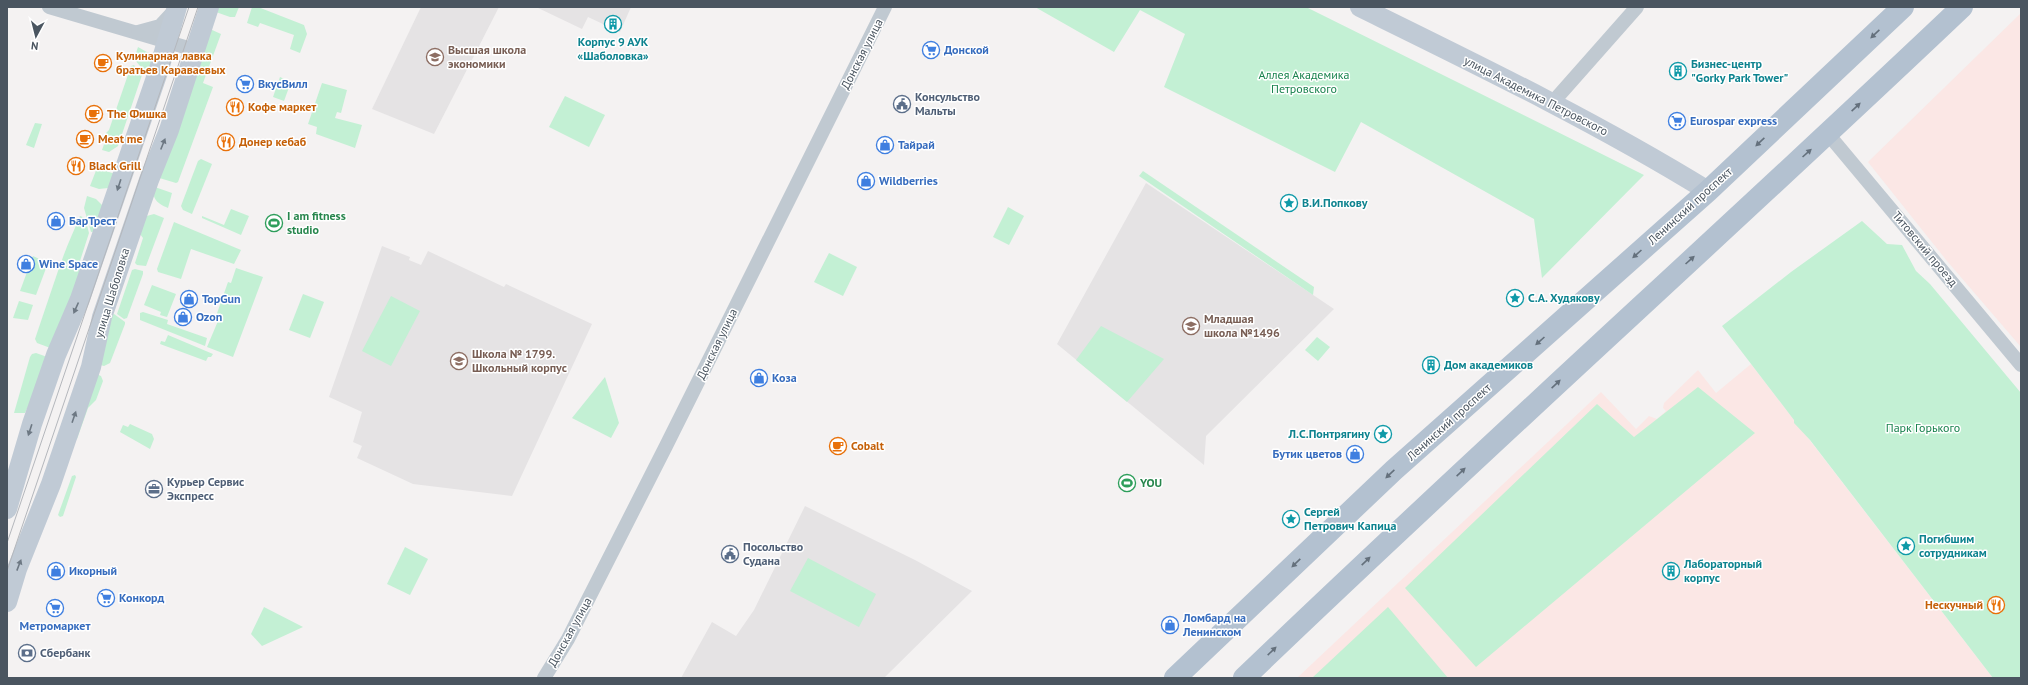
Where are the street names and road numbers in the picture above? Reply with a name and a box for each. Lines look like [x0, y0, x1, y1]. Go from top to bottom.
street label: Донская улица [837, 16, 886, 92]
street label: улица Академика Петровского [1462, 53, 1611, 138]
street label: Ленинский проспект [1644, 164, 1735, 248]
street label: Титовский проезд [1890, 208, 1962, 290]
street label: улица Шаболовка [91, 246, 132, 340]
street label: Донская улица [693, 306, 740, 382]
street label: Ленинский проспект [1403, 380, 1494, 464]
street label: Донская улица [544, 594, 595, 669]

